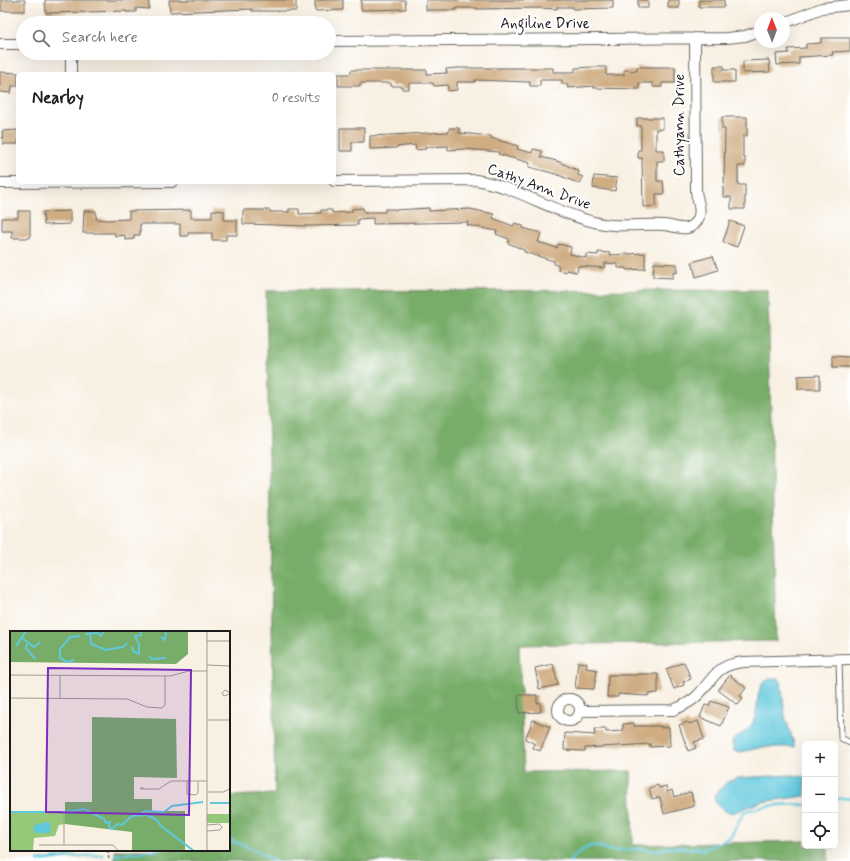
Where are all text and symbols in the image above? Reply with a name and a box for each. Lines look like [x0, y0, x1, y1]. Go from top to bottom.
north arrow [754, 12, 790, 48]
street label: Angiline Drive [500, 14, 590, 35]
search box [16, 16, 336, 60]
icon: search [30, 27, 52, 49]
text: Search here [62, 28, 138, 48]
street label: Cathyann Drive [670, 73, 690, 176]
text: Nearby [32, 87, 84, 109]
text: 0 results [272, 90, 320, 107]
street label: Cathy Ann Drive [484, 159, 594, 215]
inset map [10, 631, 230, 851]
map controls [802, 741, 838, 849]
button: + [802, 741, 838, 777]
button: − [802, 777, 838, 813]
button: locate [802, 813, 838, 849]

